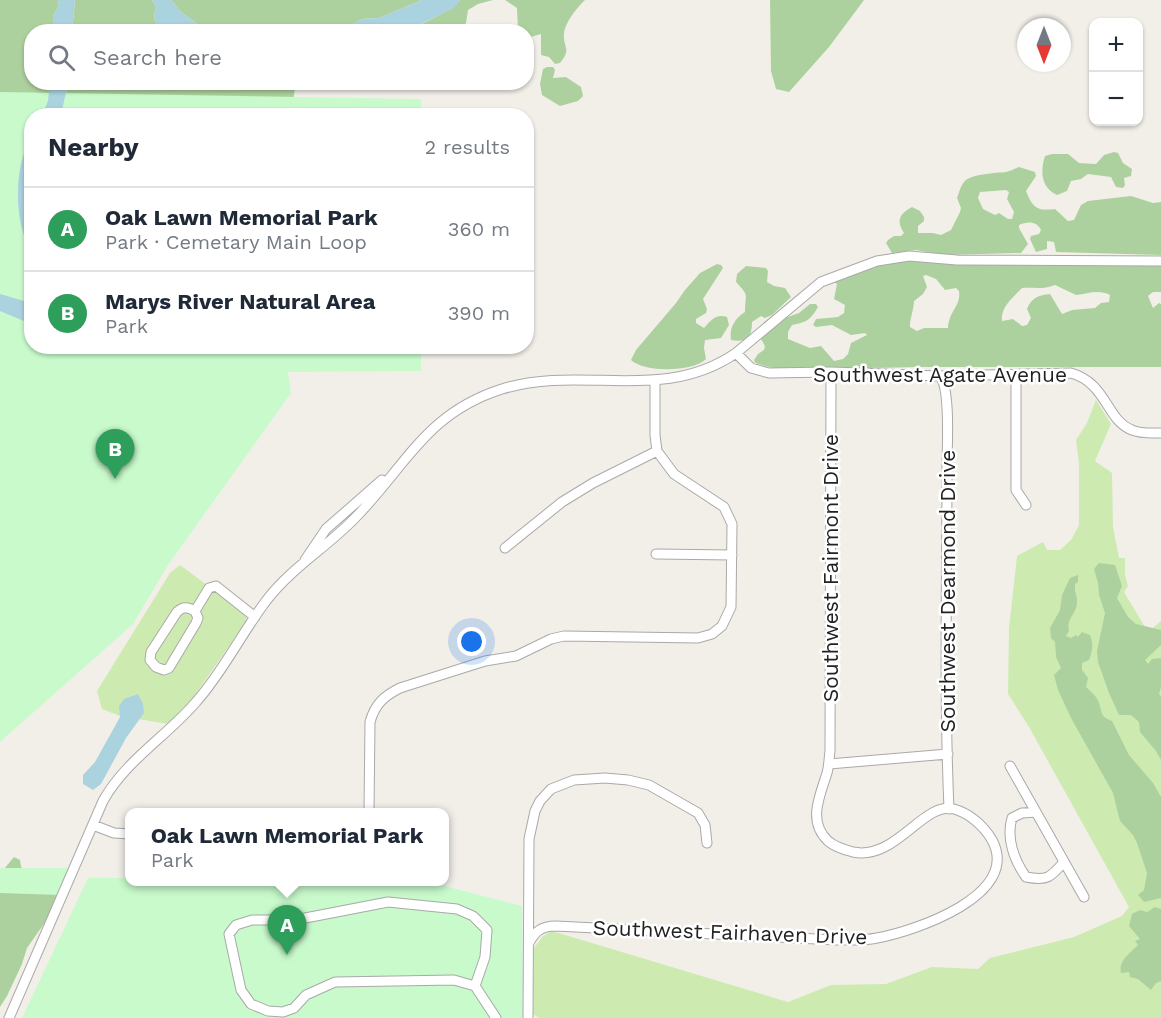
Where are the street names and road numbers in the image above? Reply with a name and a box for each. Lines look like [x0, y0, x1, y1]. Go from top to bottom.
street label: Southwest Agate Avenue [813, 362, 1067, 387]
street label: Southwest Fairmont Drive [818, 434, 843, 702]
street label: Southwest Dearmond Drive [935, 450, 960, 732]
street label: Southwest Fairhaven Drive [592, 915, 868, 949]

